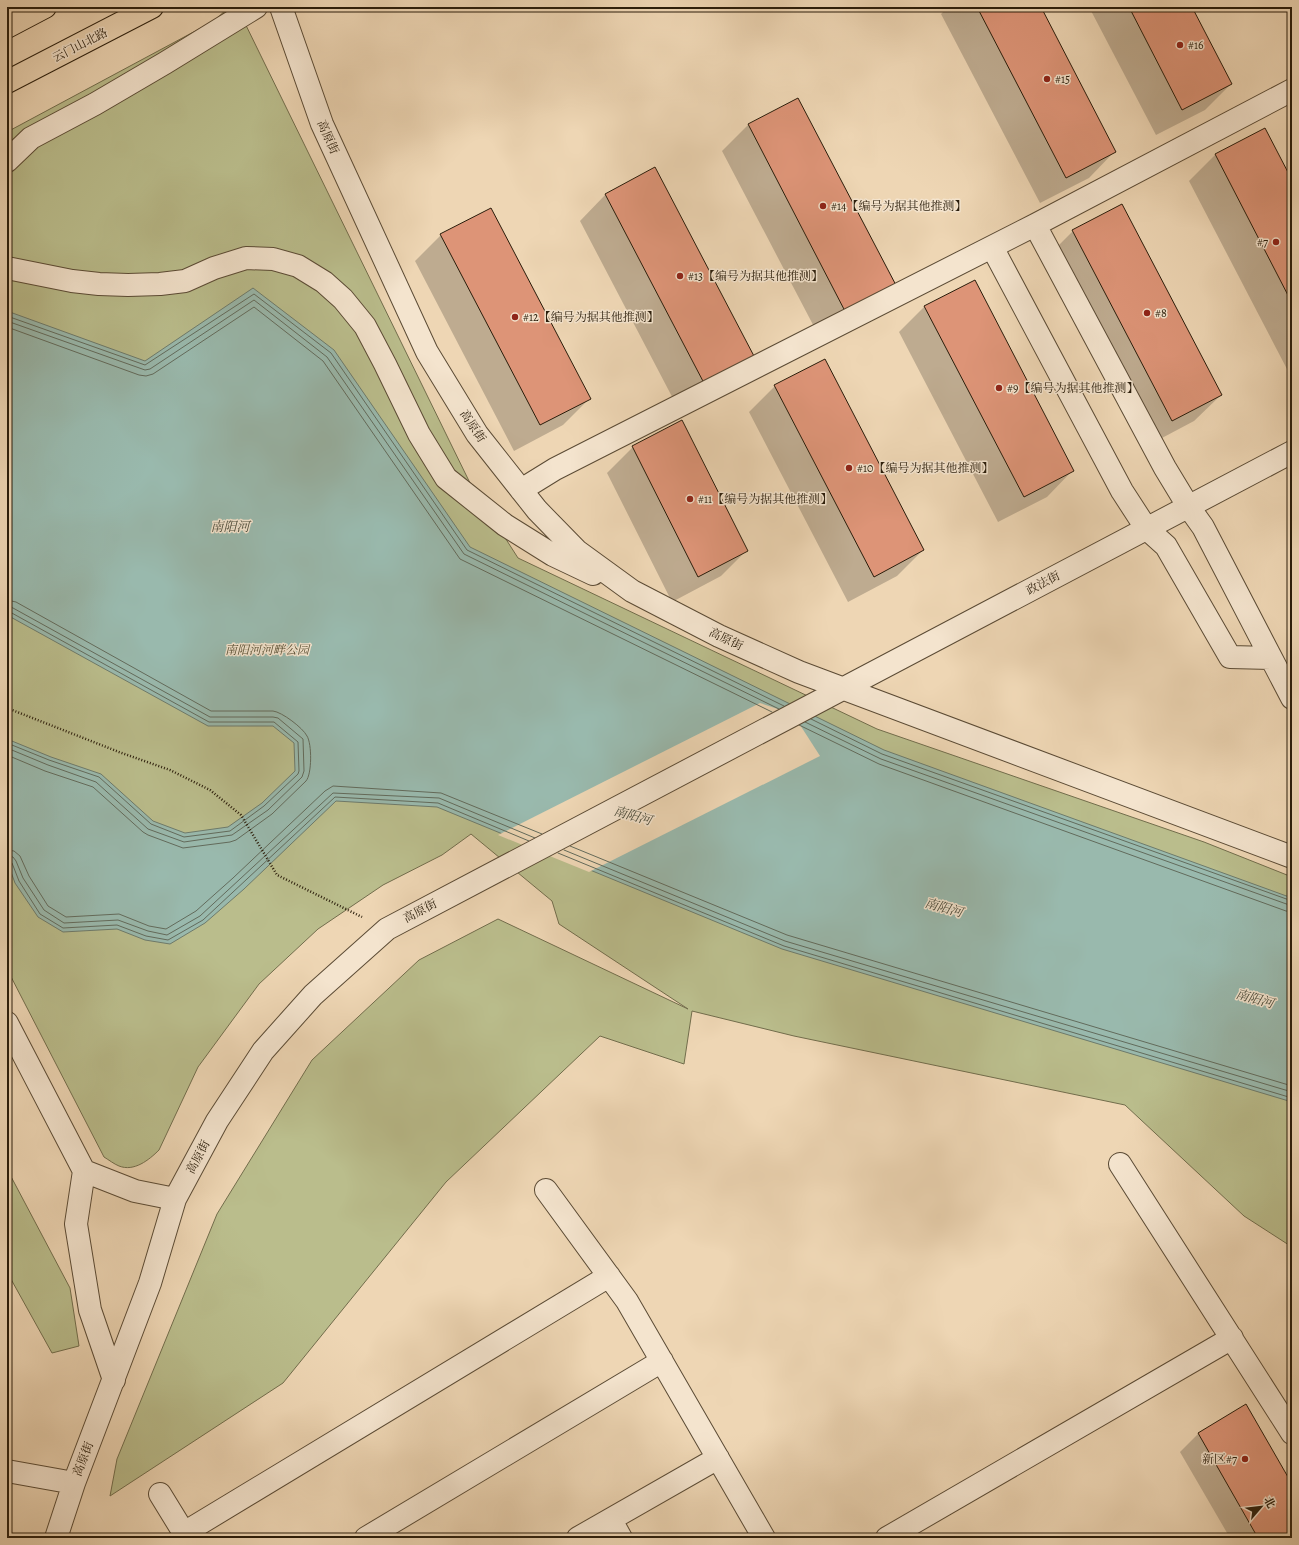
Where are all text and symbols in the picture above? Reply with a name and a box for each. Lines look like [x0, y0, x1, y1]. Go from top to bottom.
street label: 云门山北路 [50, 24, 110, 66]
place label: #16 [1188, 37, 1204, 53]
marker: #16 [1175, 40, 1185, 50]
place label: #15 [1055, 71, 1070, 87]
marker: #15 [1042, 74, 1052, 84]
street label: 高原街 [313, 117, 343, 158]
place label: #14【编号为据其他推测】 [831, 198, 967, 214]
marker: #14【编号为据其他推测】 [818, 201, 828, 211]
place label: #7 [1257, 234, 1269, 250]
marker: #7 [1271, 237, 1281, 247]
place label: #13【编号为据其他推测】 [688, 268, 823, 284]
marker: #13【编号为据其他推测】 [675, 271, 685, 281]
place label: #8 [1155, 305, 1167, 321]
marker: #8 [1142, 308, 1152, 318]
place label: #12【编号为据其他推测】 [523, 309, 659, 325]
marker: #12【编号为据其他推测】 [510, 312, 520, 322]
place label: #9【编号为据其他推测】 [1007, 380, 1138, 396]
marker: #9【编号为据其他推测】 [994, 383, 1004, 393]
street label: 高原街 [456, 407, 490, 446]
place label: #10【编号为据其他推测】 [857, 460, 993, 476]
marker: #10【编号为据其他推测】 [844, 463, 854, 473]
place label: #11【编号为据其他推测】 [698, 491, 832, 507]
marker: #11【编号为据其他推测】 [685, 494, 695, 504]
water label: 南阳河 [210, 518, 251, 535]
street label: 政法街 [1023, 567, 1064, 599]
street label: 高原街 [706, 624, 747, 654]
park label: 南阳河河畔公园 [225, 642, 311, 658]
water label: 南阳河 [612, 802, 656, 830]
water label: 南阳河 [923, 894, 967, 922]
street label: 高原街 [400, 895, 441, 927]
water label: 南阳河 [1234, 985, 1278, 1013]
street label: 高原街 [182, 1136, 214, 1177]
street label: 高原街 [69, 1438, 97, 1479]
place label: 新区#7 [1202, 1451, 1238, 1467]
marker: 新区#7 [1240, 1454, 1250, 1464]
north arrow [1241, 1487, 1281, 1527]
text: 北 [1260, 1494, 1279, 1511]

